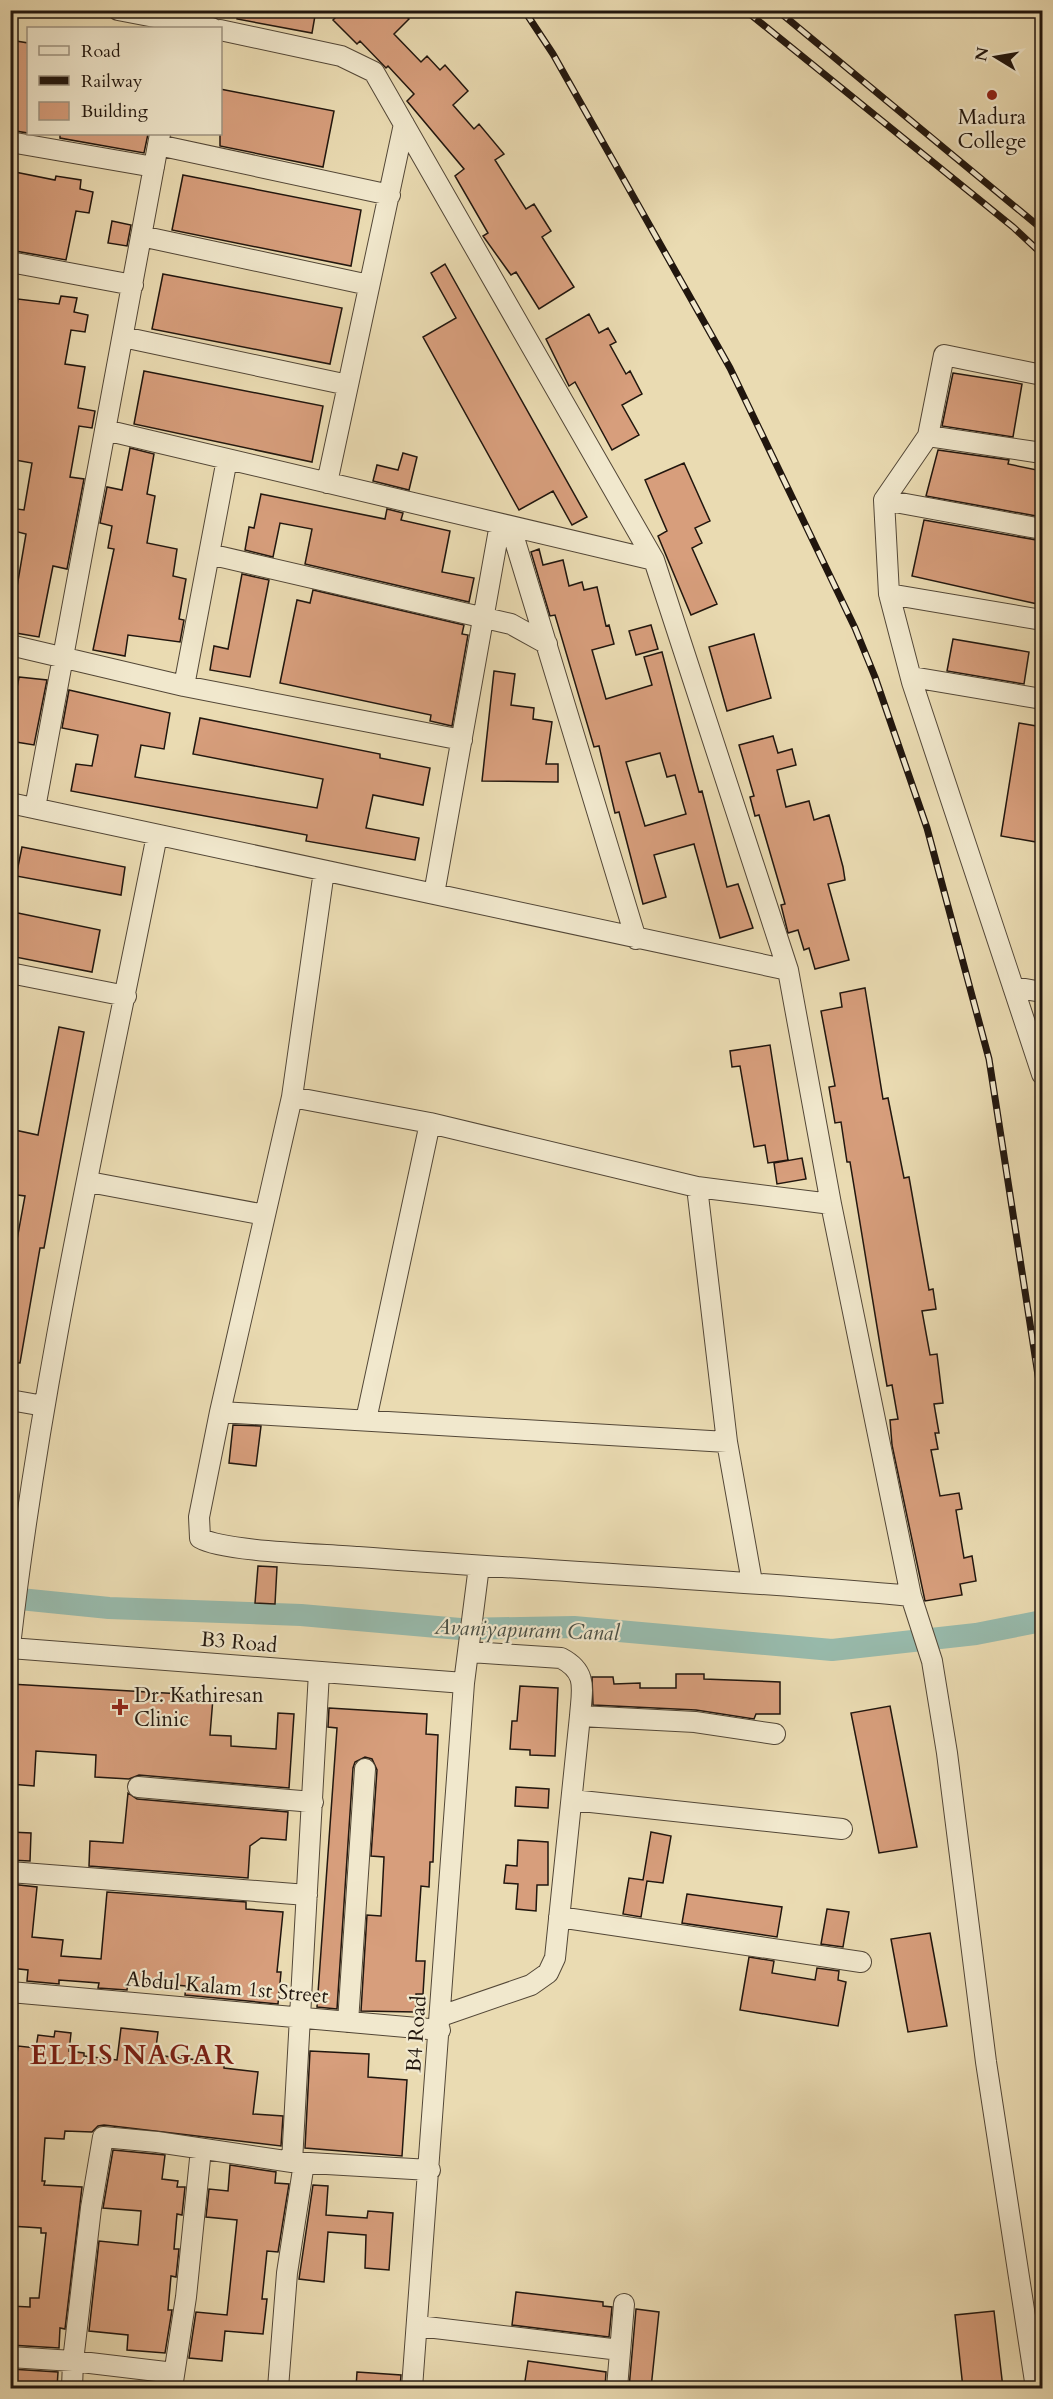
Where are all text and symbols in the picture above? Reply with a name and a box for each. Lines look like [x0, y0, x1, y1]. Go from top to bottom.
legend [27, 27, 222, 135]
north arrow [966, 27, 1026, 87]
text: Road [81, 39, 121, 64]
text: N [970, 45, 994, 63]
text: Railway [81, 69, 143, 94]
marker: Madura College [985, 88, 999, 102]
text: Building [81, 99, 149, 124]
place label: Madura College [958, 103, 1026, 156]
water label: Avaniyapuram Canal [433, 1612, 621, 1648]
street label: B3 Road [199, 1625, 278, 1660]
place label: Dr. Kathiresan Clinic [134, 1681, 264, 1734]
marker: Dr. Kathiresan Clinic [111, 1698, 129, 1716]
street label: Abdul Kalam 1st Street [125, 1964, 330, 2011]
street label: B4 Road [399, 1995, 434, 2073]
district label: ELLIS NAGAR [30, 2037, 236, 2074]

